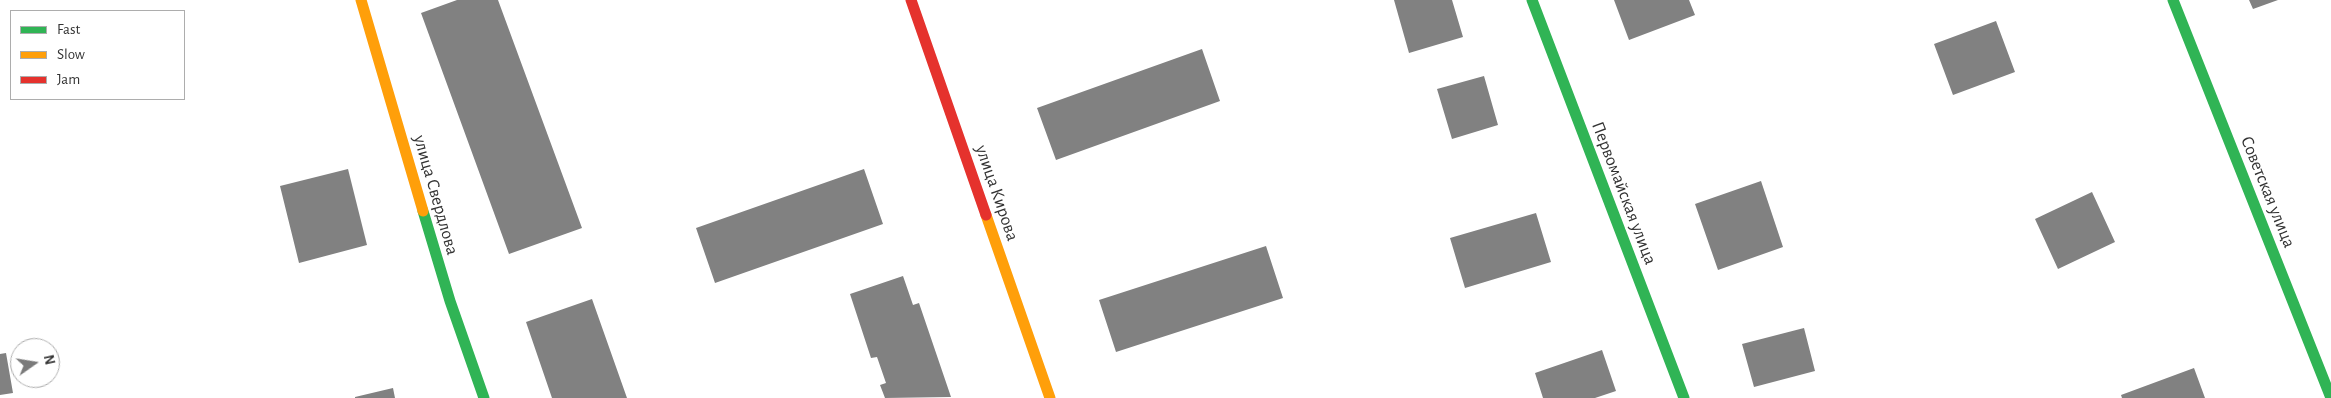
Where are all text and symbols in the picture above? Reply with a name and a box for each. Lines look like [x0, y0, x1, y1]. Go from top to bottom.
legend [10, 10, 185, 100]
text: Fast [57, 22, 80, 37]
text: Slow [57, 47, 85, 62]
text: Jam [57, 72, 80, 87]
street label: Первомайская улица [1587, 118, 1661, 268]
street label: улица Свердлова [409, 133, 463, 257]
street label: Советская улица [2236, 133, 2300, 251]
street label: улица Кирова [971, 142, 1023, 244]
north arrow [10, 338, 60, 388]
text: N [41, 354, 57, 366]

